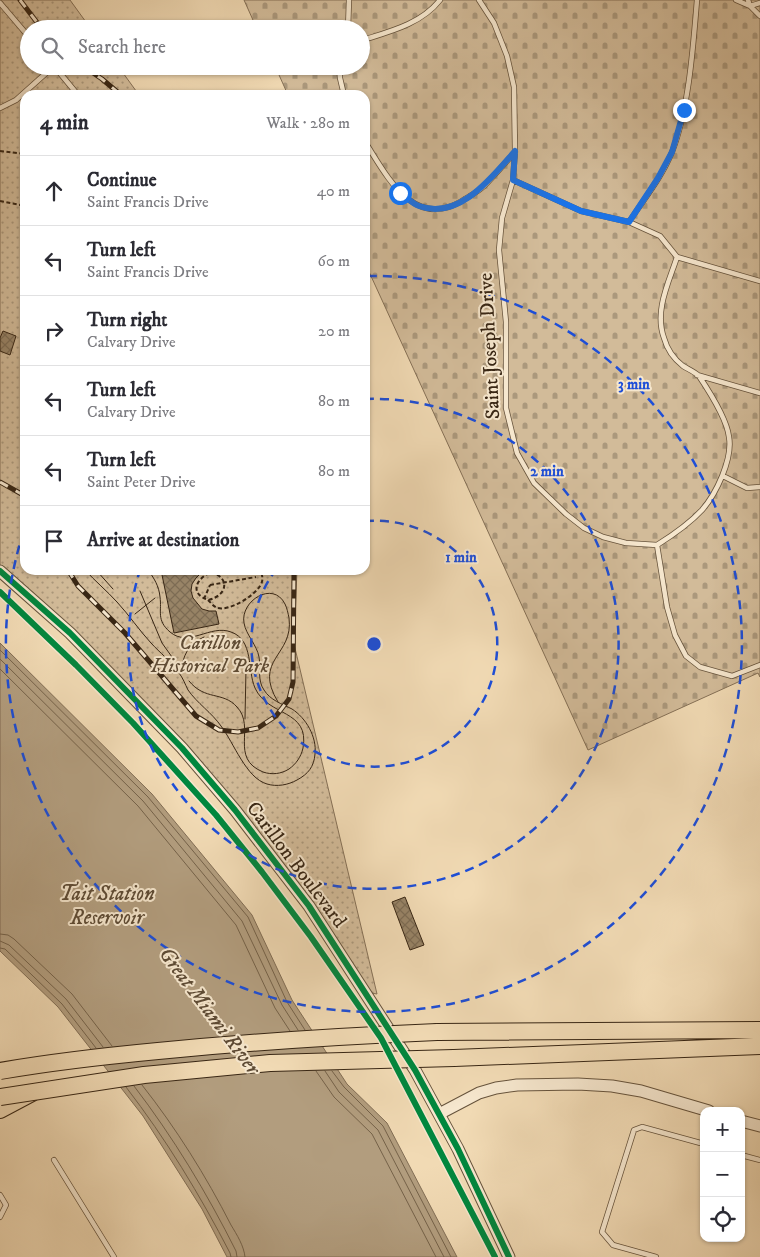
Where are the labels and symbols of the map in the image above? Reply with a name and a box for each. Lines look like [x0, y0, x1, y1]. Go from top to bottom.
route end [673, 99, 696, 122]
route start [389, 182, 412, 205]
street label: Saint Joseph Drive [474, 272, 506, 420]
text: 3 min [618, 375, 650, 394]
text: 2 min [530, 462, 564, 481]
text: 1 min [445, 548, 477, 567]
park label: Carillon Historical Park [150, 631, 270, 679]
centre of rings [365, 635, 383, 653]
street label: Carillon Boulevard [240, 797, 352, 933]
water label: Tait Station Reservoir [59, 881, 155, 931]
water label: Great Miami River [153, 942, 266, 1081]

